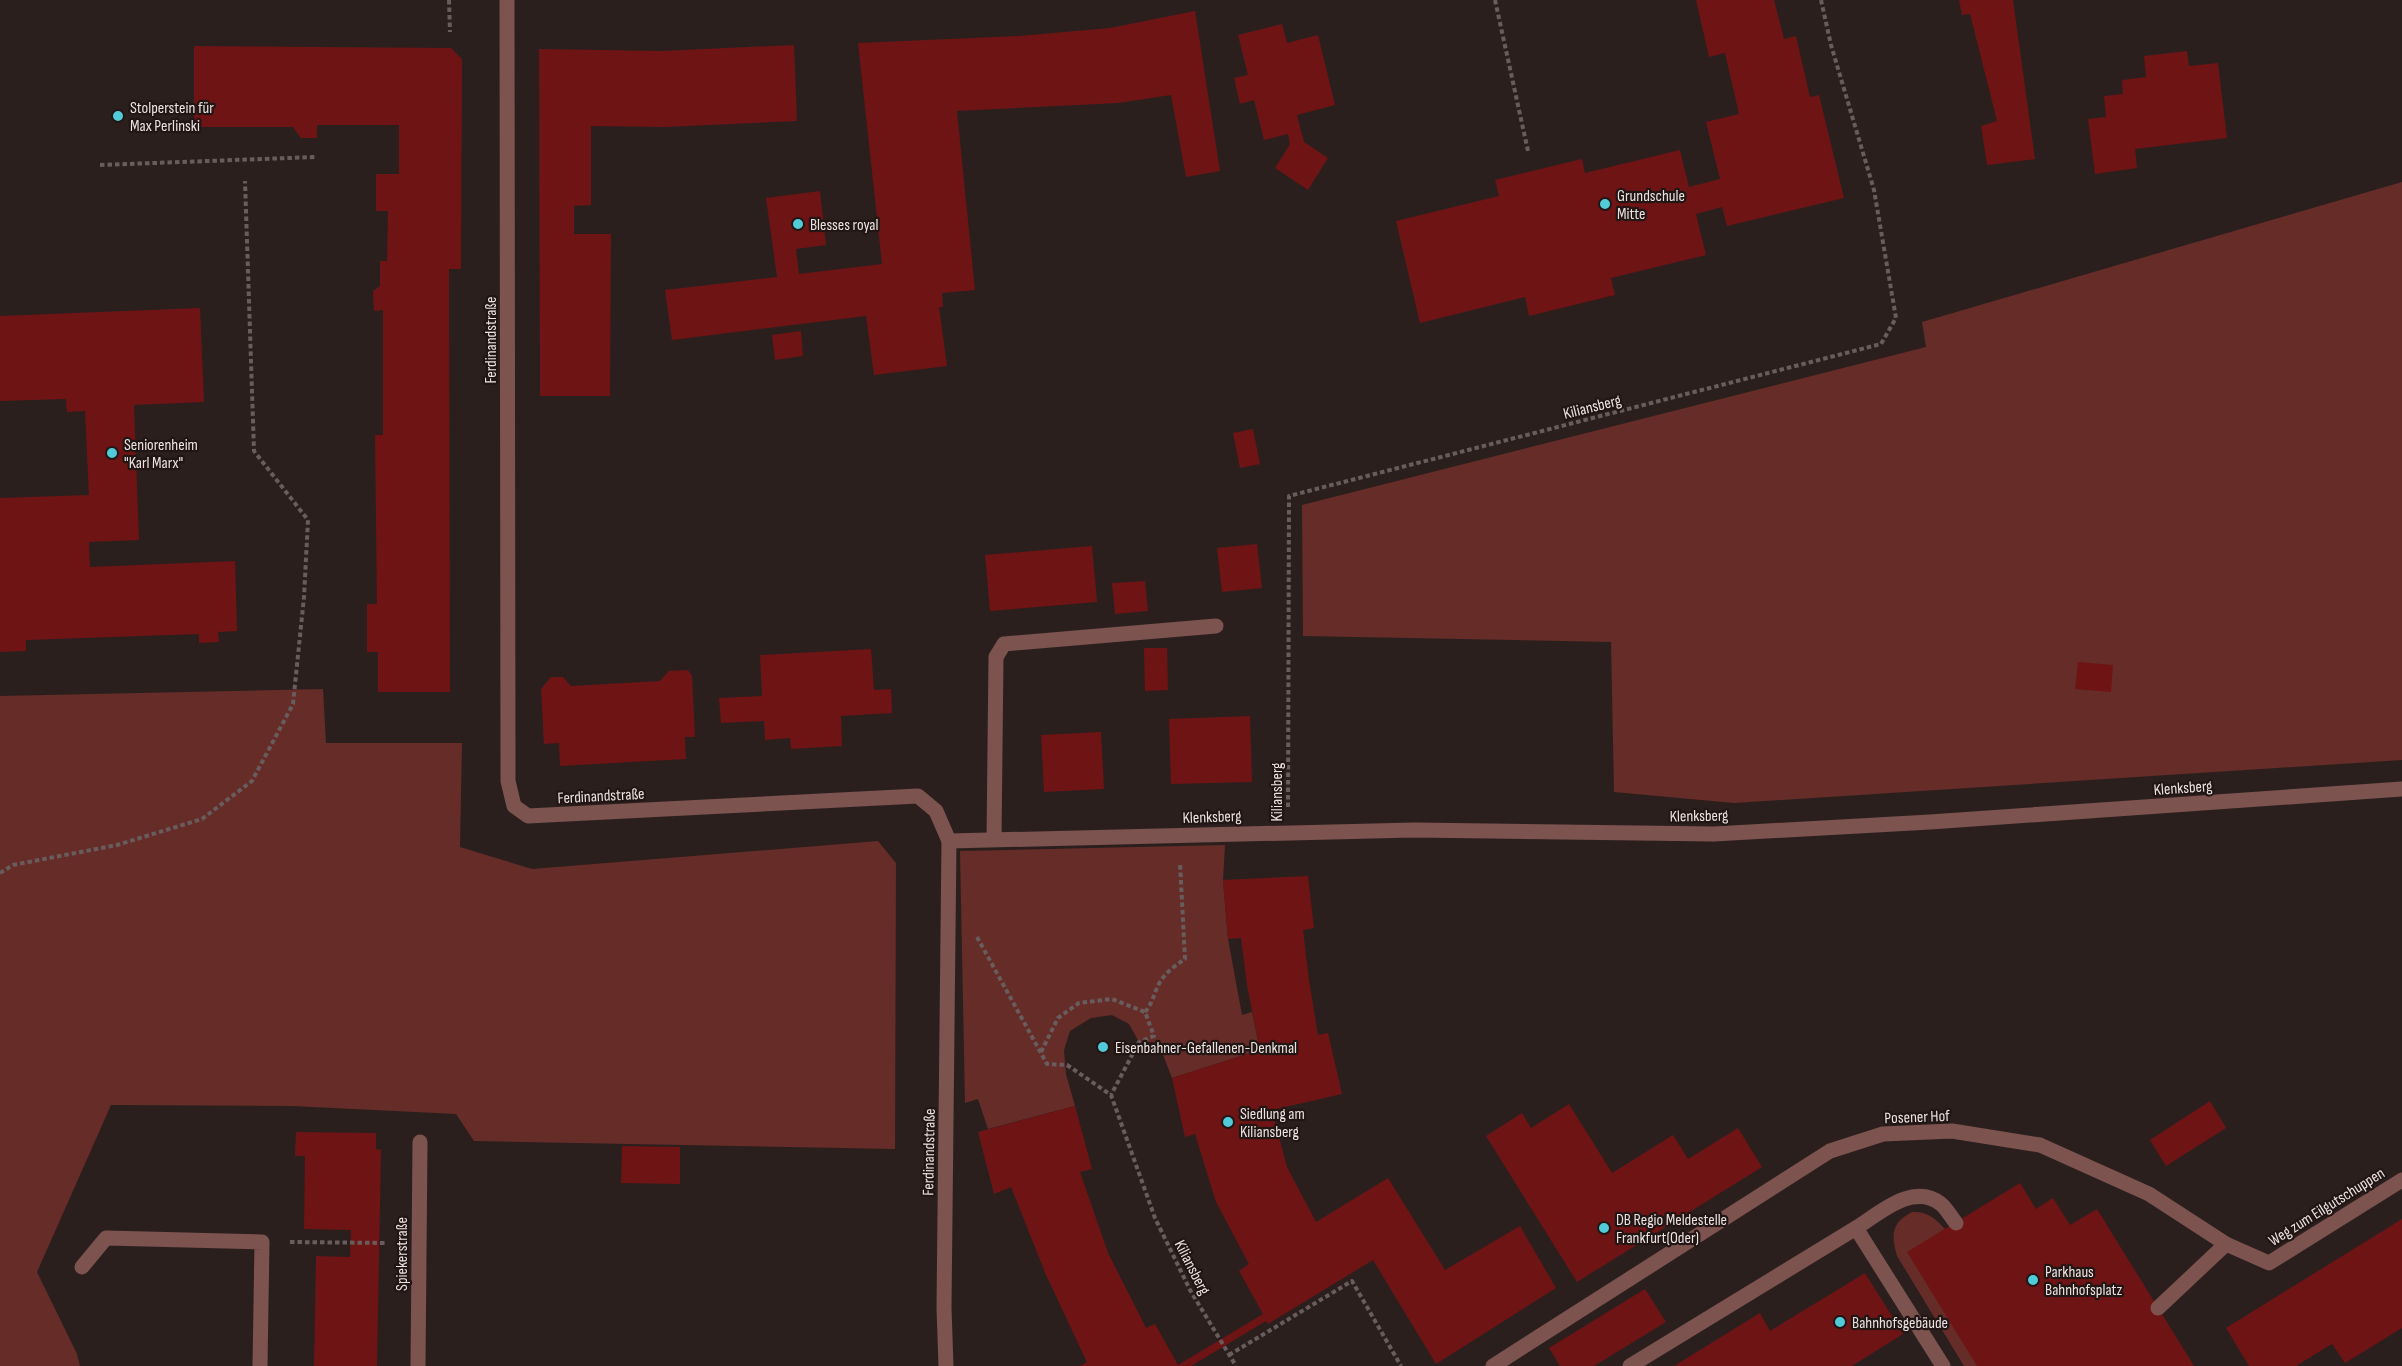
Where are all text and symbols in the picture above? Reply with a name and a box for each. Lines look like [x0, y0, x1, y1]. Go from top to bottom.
place label: Stolperstein für Max Perlinski [130, 99, 214, 136]
marker: Stolperstein für Max Perlinski [111, 109, 125, 123]
place label: Grundschule Mitte [1617, 187, 1685, 224]
marker: Grundschule Mitte [1598, 197, 1612, 211]
place label: Blesses royal [810, 216, 879, 235]
marker: Blesses royal [791, 217, 805, 231]
street label: Ferdinandstraße [482, 296, 501, 384]
street label: Kiliansberg [1561, 391, 1623, 424]
place label: Seniorenheim "Karl Marx" [124, 436, 198, 473]
marker: Seniorenheim "Karl Marx" [105, 446, 119, 460]
street label: Kiliansberg [1268, 763, 1287, 821]
street label: Klenksberg [2153, 777, 2213, 800]
street label: Ferdinandstraße [557, 785, 645, 808]
street label: Klenksberg [1669, 806, 1729, 827]
street label: Klenksberg [1182, 807, 1242, 828]
place label: Eisenbahner-Gefallenen-Denkmal [1115, 1039, 1297, 1058]
marker: Eisenbahner-Gefallenen-Denkmal [1096, 1040, 1110, 1054]
place label: Siedlung am Kiliansberg [1240, 1105, 1305, 1142]
street label: Posener Hof [1884, 1107, 1950, 1128]
street label: Ferdinandstraße [919, 1108, 940, 1196]
marker: Siedlung am Kiliansberg [1221, 1115, 1235, 1129]
street label: Weg zum Eilgutschuppen [2265, 1164, 2388, 1251]
place label: DB Regio Meldestelle Frankfurt(Oder) [1616, 1211, 1727, 1248]
street label: Spiekerstraße [393, 1217, 412, 1291]
marker: DB Regio Meldestelle Frankfurt(Oder) [1597, 1221, 1611, 1235]
street label: Kiliansberg [1170, 1237, 1214, 1298]
place label: Parkhaus Bahnhofsplatz [2045, 1263, 2123, 1300]
marker: Parkhaus Bahnhofsplatz [2026, 1273, 2040, 1287]
place label: Bahnhofsgebäude [1852, 1314, 1948, 1333]
marker: Bahnhofsgebäude [1833, 1315, 1847, 1329]

